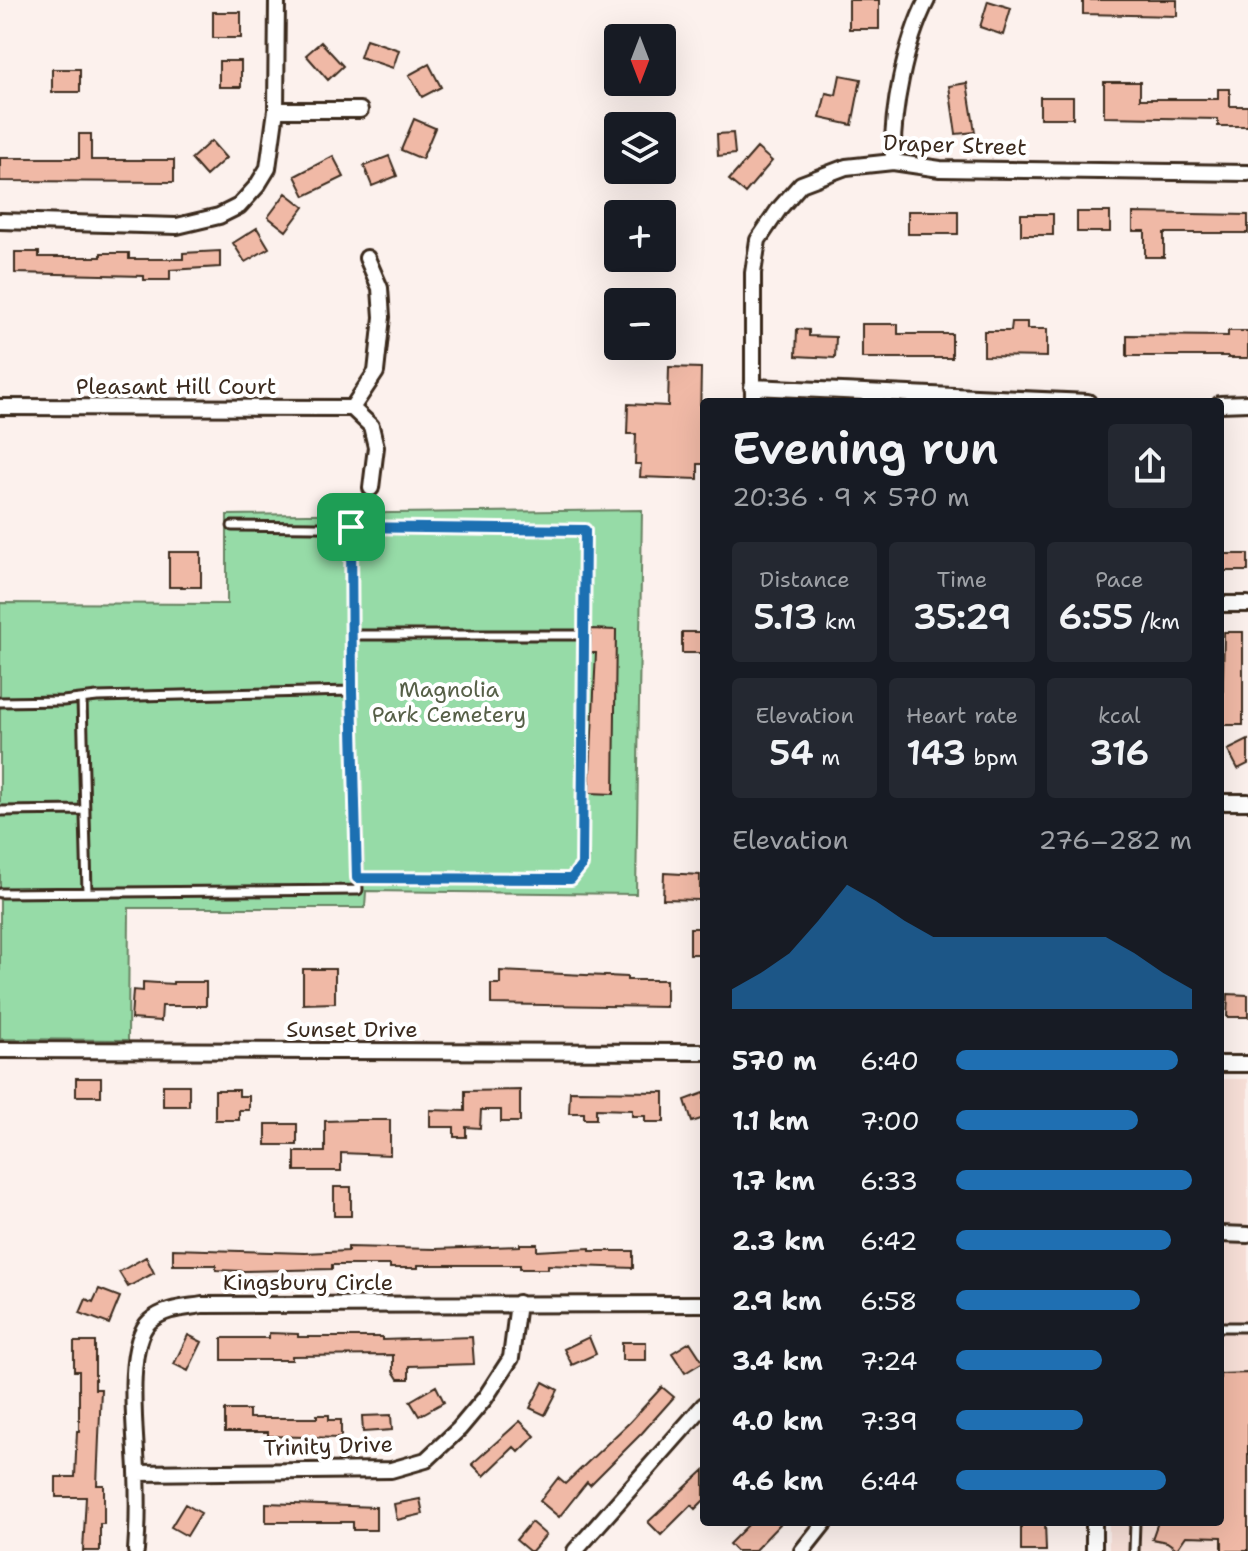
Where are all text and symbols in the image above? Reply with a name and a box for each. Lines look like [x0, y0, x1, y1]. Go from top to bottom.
north arrow [604, 24, 676, 96]
map controls [604, 24, 676, 360]
button: layers [604, 112, 676, 184]
street label: Draper Street [883, 128, 1027, 162]
button: + [604, 200, 676, 272]
button: − [604, 288, 676, 360]
street label: Pleasant Hill Court [76, 372, 276, 401]
text: Evening run [732, 419, 999, 478]
button: share [1108, 424, 1192, 508]
text: 20:36 · 9 × 570 m [732, 479, 969, 514]
pin [317, 493, 385, 561]
icon: arrive [329, 505, 373, 549]
text: Distance [760, 565, 850, 594]
text: Time [937, 565, 987, 594]
text: Pace [1095, 565, 1144, 594]
text: 5.13 [753, 594, 817, 640]
text: 35:29 [913, 594, 1011, 640]
text: 6:55 [1059, 594, 1133, 640]
text: km [817, 607, 856, 636]
text: /km [1133, 607, 1180, 636]
park label: Magnolia Park Cemetery [372, 675, 526, 729]
text: Elevation [755, 701, 854, 730]
text: Heart rate [906, 701, 1018, 730]
text: kcal [1098, 701, 1141, 730]
text: 54 [769, 730, 814, 776]
text: 143 [906, 730, 966, 776]
text: 316 [1089, 730, 1149, 776]
text: m [814, 743, 840, 772]
text: bpm [966, 743, 1018, 772]
text: Elevation [732, 822, 848, 857]
text: 276–282 m [1039, 822, 1192, 857]
street label: Sunset Drive [286, 1015, 418, 1044]
text: 570 m [732, 1043, 817, 1078]
text: 6:40 [860, 1043, 919, 1078]
text: 1.1 km [732, 1103, 809, 1138]
text: 7:00 [860, 1103, 920, 1138]
text: 1.7 km [732, 1163, 815, 1198]
text: 6:33 [860, 1163, 918, 1198]
text: 2.3 km [732, 1223, 825, 1258]
text: 6:42 [860, 1223, 917, 1258]
street label: Kingsbury Circle [223, 1268, 393, 1297]
text: 2.9 km [732, 1283, 822, 1318]
text: 6:58 [860, 1283, 917, 1318]
text: 3.4 km [732, 1343, 823, 1378]
text: 7:24 [860, 1343, 918, 1378]
text: 4.0 km [732, 1403, 823, 1438]
text: 7:39 [860, 1403, 918, 1438]
street label: Trinity Drive [263, 1429, 393, 1463]
text: 4.6 km [732, 1463, 823, 1498]
text: 6:44 [860, 1463, 919, 1498]

